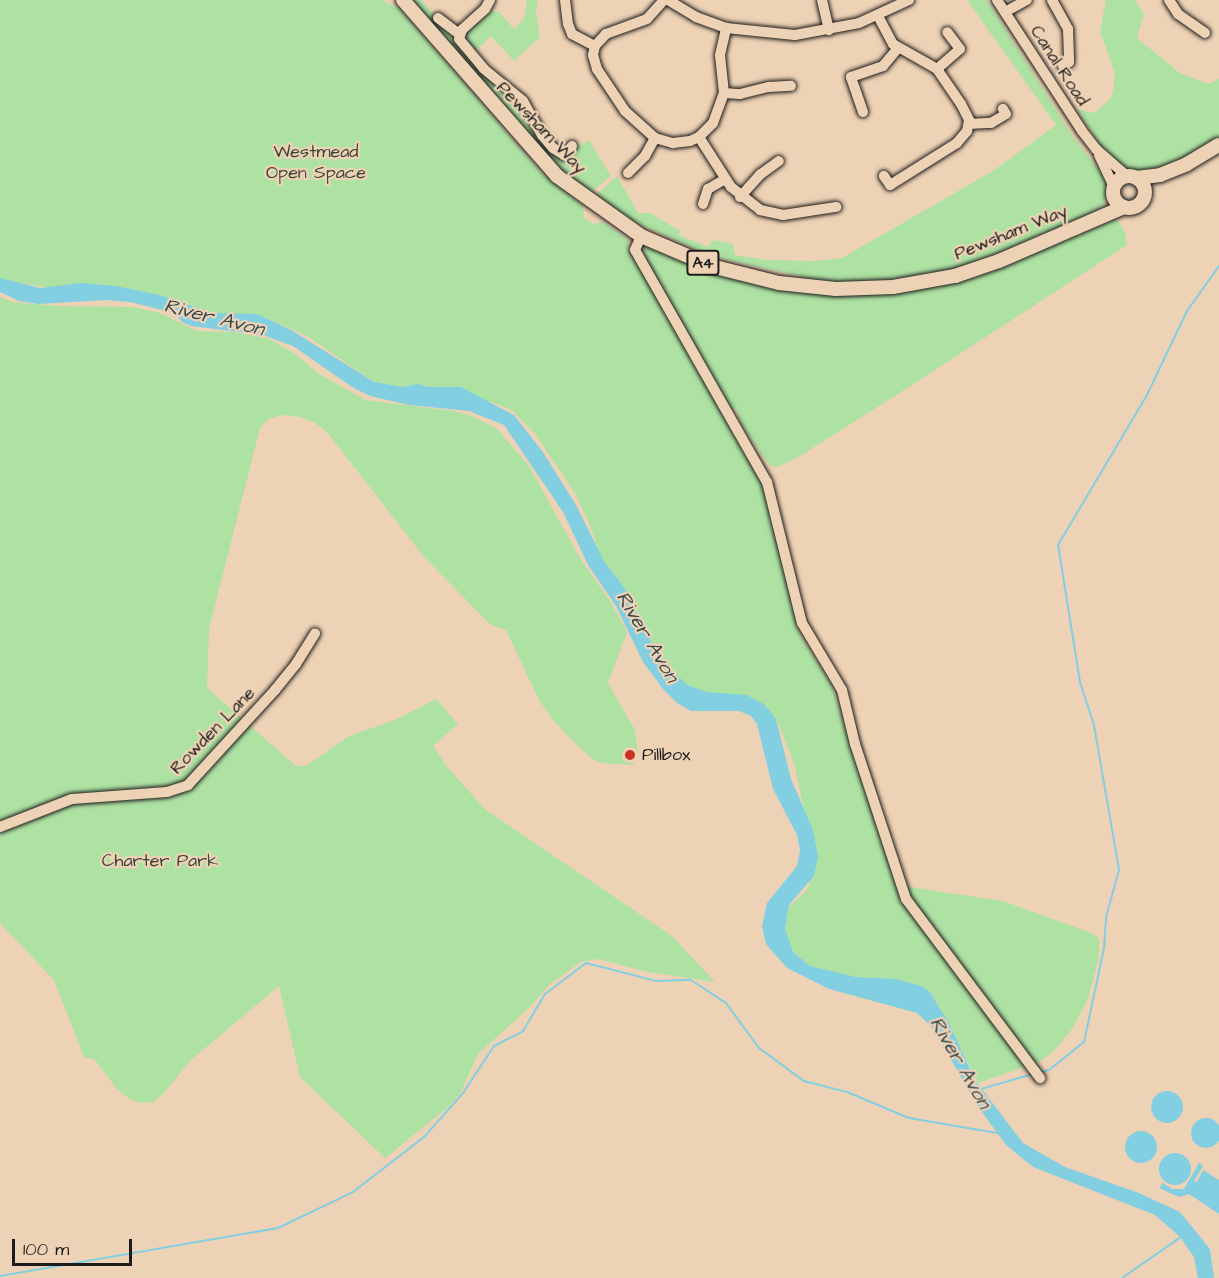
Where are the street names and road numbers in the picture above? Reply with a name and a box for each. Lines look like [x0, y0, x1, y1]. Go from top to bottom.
street label: Canal Road [1025, 22, 1093, 110]
street label: Pewsham Way [492, 77, 590, 179]
street label: Pewsham Way [951, 200, 1071, 266]
road number: A4 [685, 250, 721, 276]
street label: Rowden Lane [166, 683, 260, 779]

